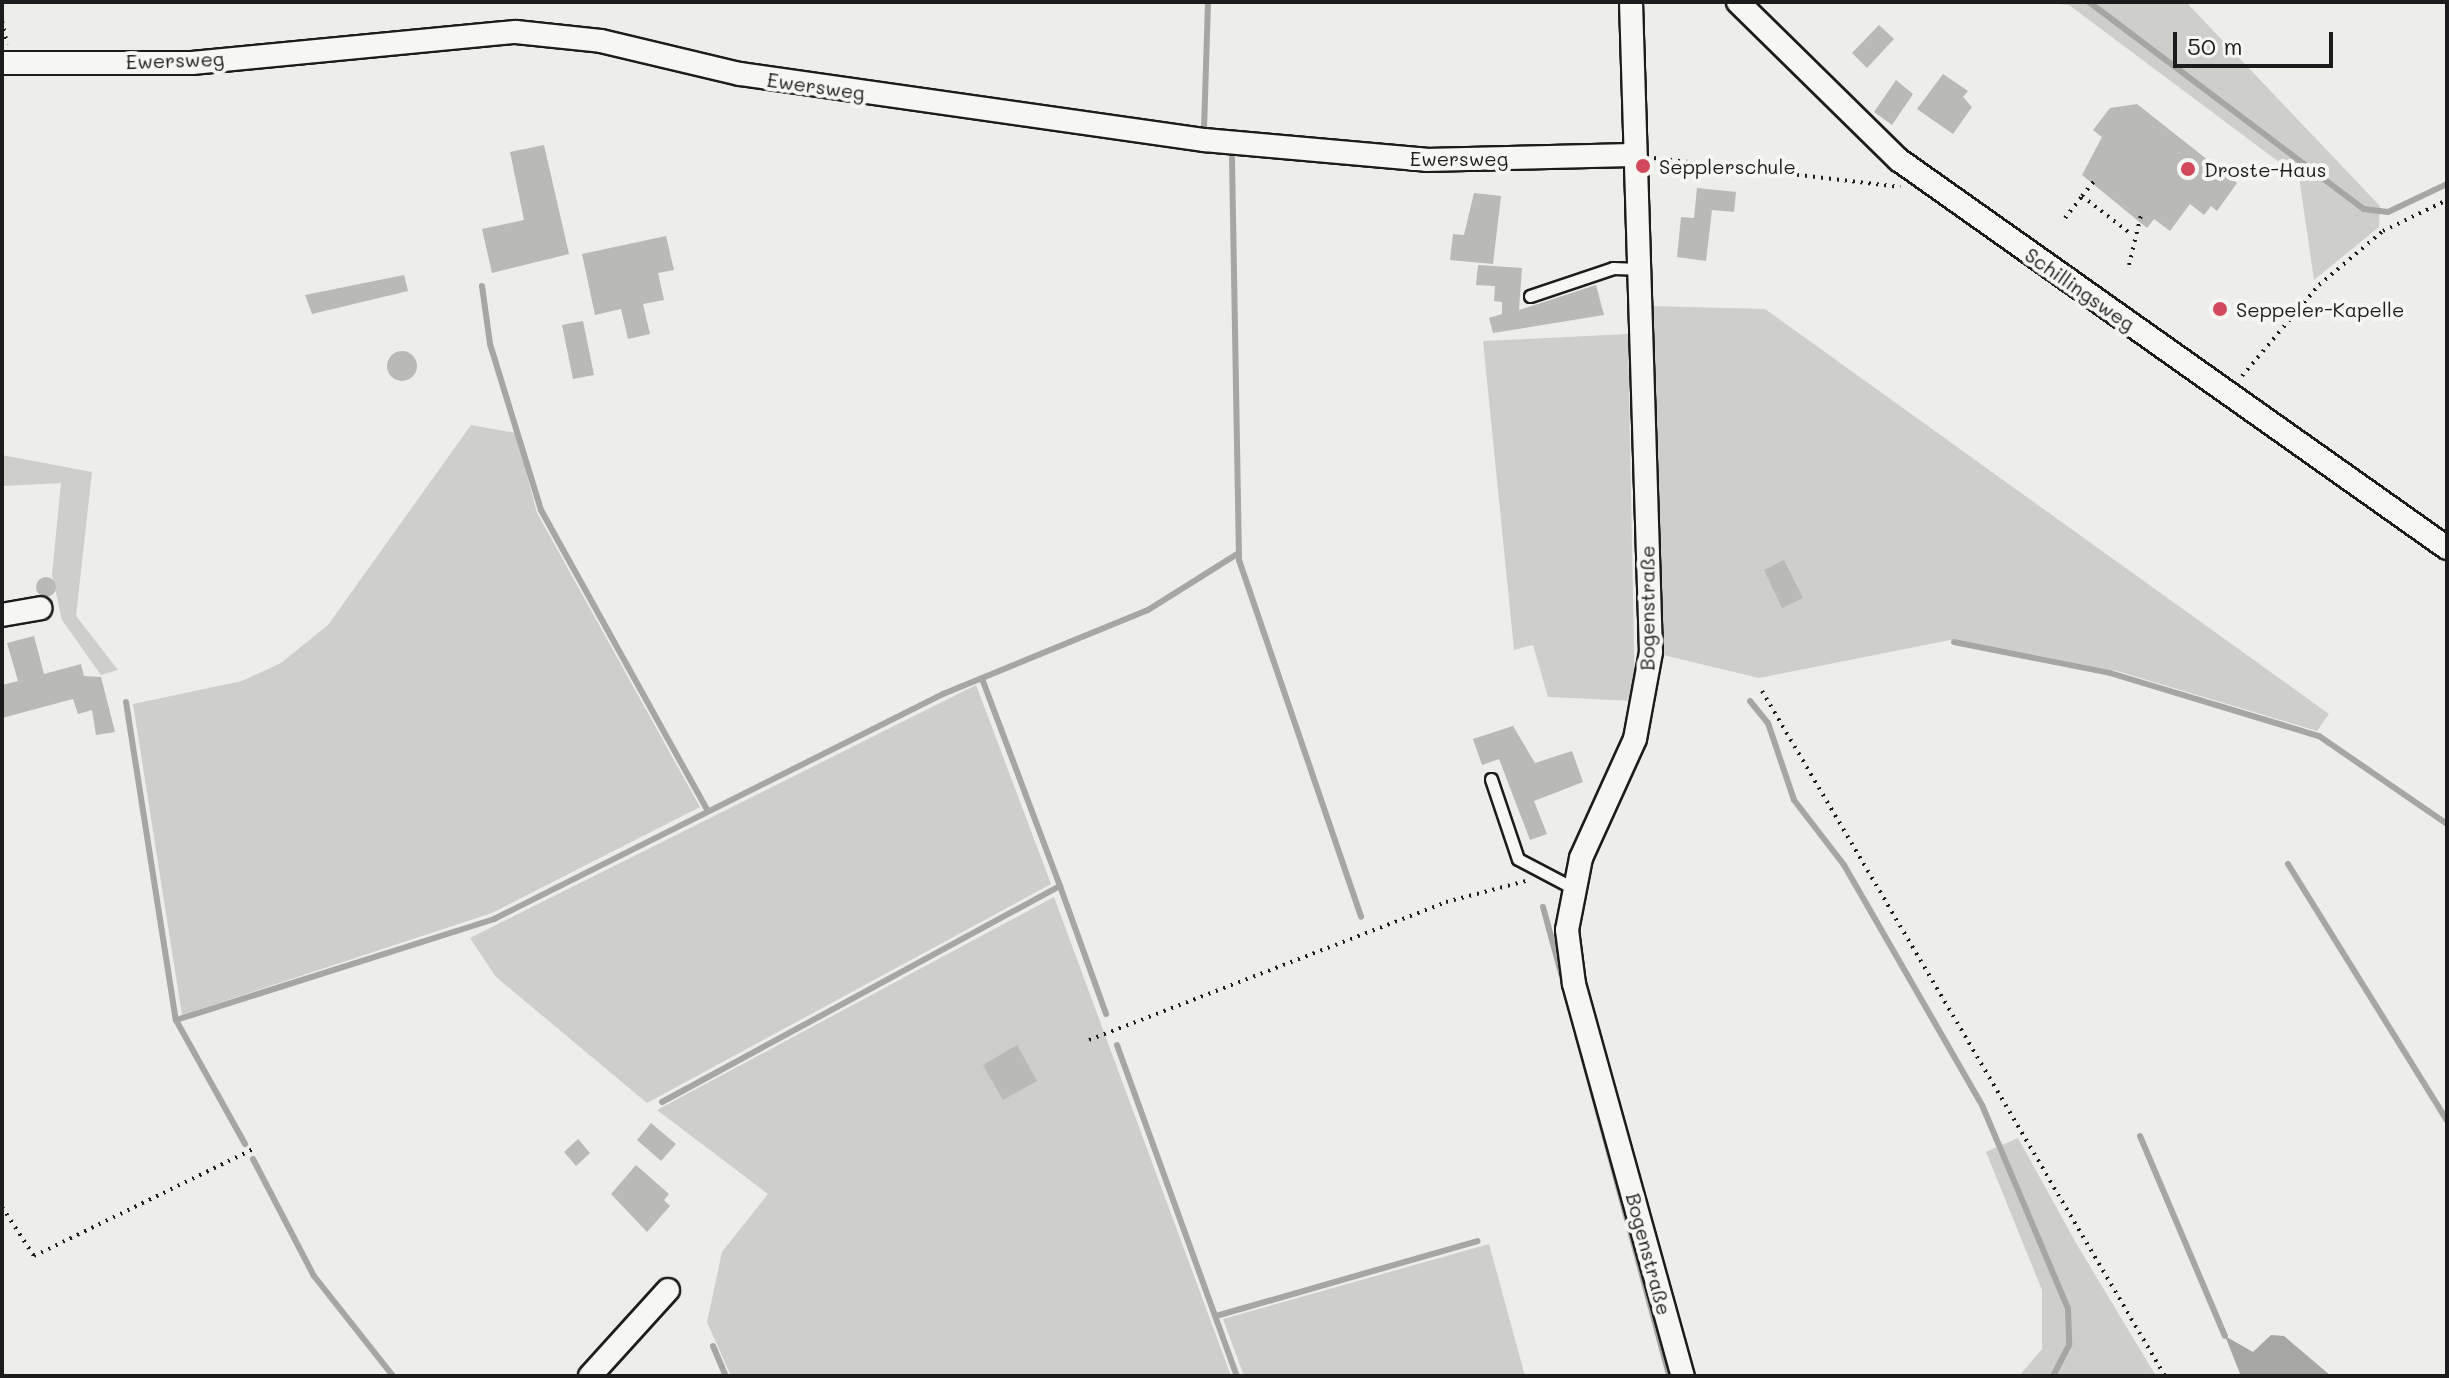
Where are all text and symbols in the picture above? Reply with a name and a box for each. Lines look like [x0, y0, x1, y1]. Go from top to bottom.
scale bar [2177, 16, 2337, 66]
text: 50 m [2187, 30, 2243, 61]
street label: Ewersweg [125, 46, 225, 74]
street label: Ewersweg [765, 67, 867, 105]
street label: Ewersweg [1410, 146, 1508, 170]
place label: Sepplerschule [1659, 154, 1796, 178]
marker: Sepplerschule [1634, 157, 1652, 175]
place label: Droste-Haus [2204, 157, 2326, 181]
marker: Droste-Haus [2179, 160, 2197, 178]
street label: Schillingsweg [2020, 242, 2140, 336]
place label: Seppeler-Kapelle [2236, 297, 2404, 321]
marker: Seppeler-Kapelle [2211, 300, 2229, 318]
street label: Bogenstraße [1635, 545, 1659, 671]
street label: Bogenstraße [1621, 1190, 1677, 1318]

